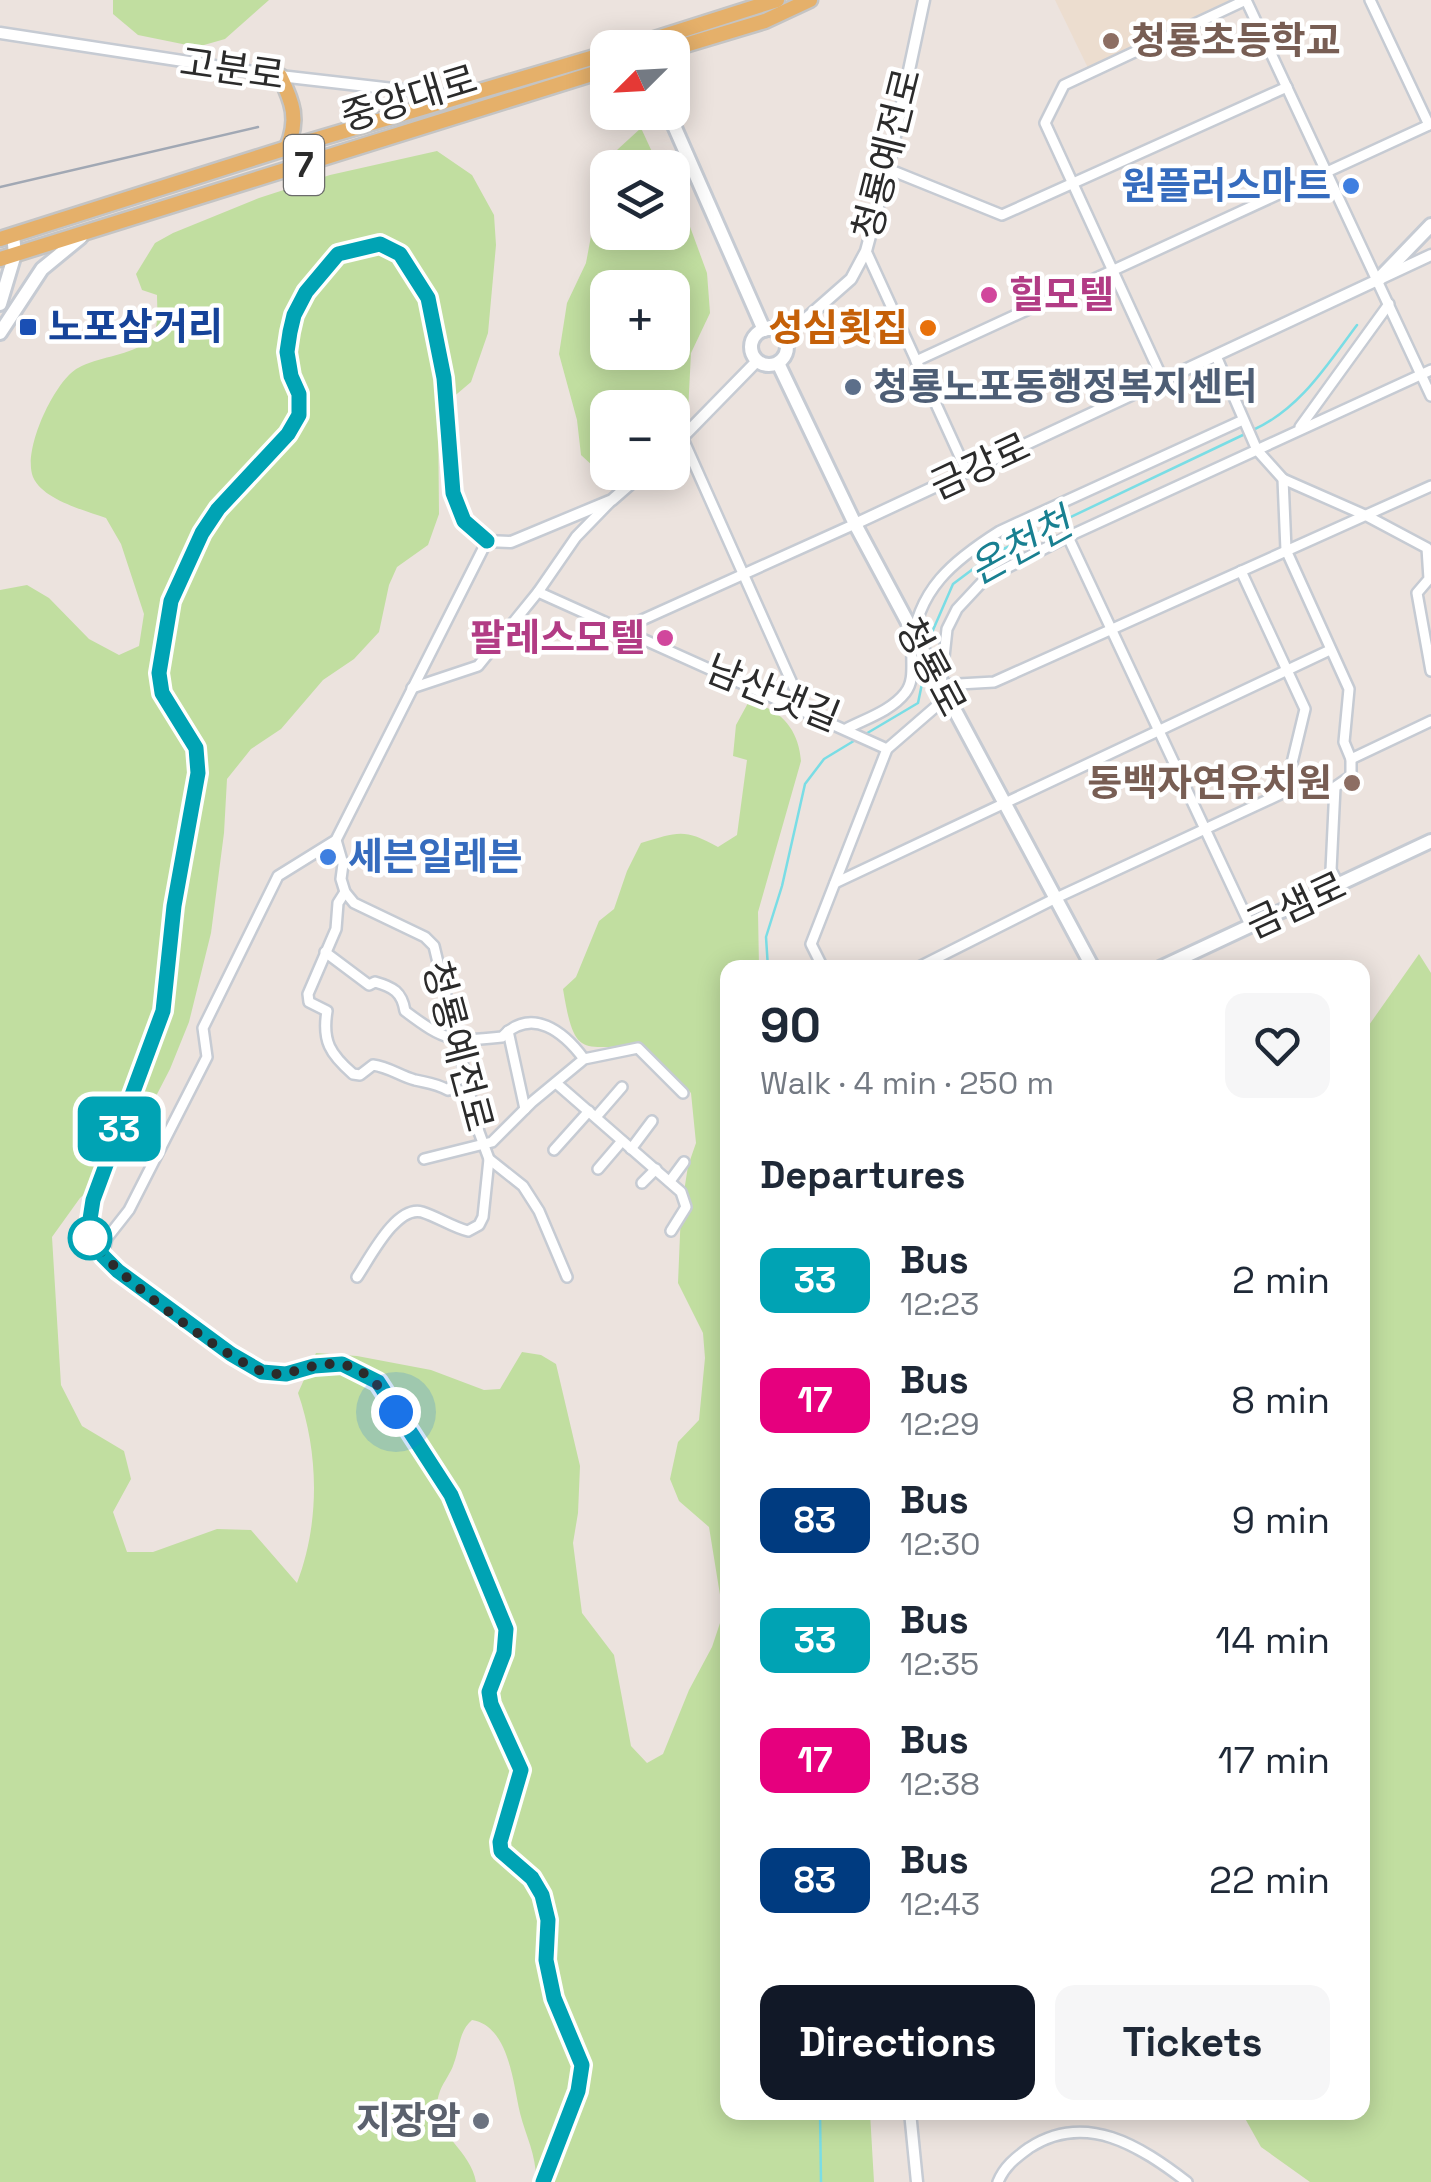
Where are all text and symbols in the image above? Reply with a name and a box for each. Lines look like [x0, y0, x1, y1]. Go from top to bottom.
place label: 청룡초등학교 [1131, 17, 1341, 65]
north arrow [590, 30, 690, 130]
map controls [590, 30, 690, 490]
marker: 청룡초등학교 [1100, 30, 1122, 52]
street label: 고분로 [177, 38, 287, 100]
street label: 중앙대로 [335, 55, 483, 141]
street label: 청룡예전로 [843, 63, 931, 245]
road number: 7 [284, 135, 324, 195]
button: layers [590, 150, 690, 250]
place label: 원플러스마트 [1121, 162, 1331, 210]
marker: 원플러스마트 [1340, 175, 1362, 197]
button: + [590, 270, 690, 370]
place label: 힐모텔 [1009, 271, 1114, 319]
marker: 힐모텔 [978, 284, 1000, 306]
place label: 노포삼거리 [48, 303, 223, 351]
place label: 성심횟집 [768, 304, 908, 352]
marker: 노포삼거리 [17, 316, 39, 338]
marker: 성심횟집 [917, 317, 939, 339]
place label: 청룡노포동행정복지센터 [873, 363, 1258, 411]
marker: 청룡노포동행정복지센터 [842, 376, 864, 398]
button: − [590, 390, 690, 490]
street label: 금강로 [922, 422, 1038, 510]
water label: 온천천 [960, 495, 1085, 596]
street label: 청룡로 [885, 609, 977, 725]
place label: 팔레스모텔 [470, 614, 645, 662]
marker: 팔레스모텔 [654, 627, 676, 649]
street label: 남산냇길 [699, 645, 847, 741]
place label: 동백자연유치원 [1087, 759, 1332, 807]
marker: 동백자연유치원 [1341, 772, 1363, 794]
place label: 세븐일레븐 [348, 833, 523, 881]
marker: 세븐일레븐 [317, 846, 339, 868]
street label: 금샘로 [1238, 861, 1354, 949]
street label: 청룡예전로 [412, 955, 504, 1137]
button: heart [1225, 993, 1330, 1098]
text: 90 [760, 995, 821, 1056]
text: Walk · 4 min · 250 m [760, 1063, 1054, 1103]
line badge: 33 [74, 1096, 164, 1162]
text: 33 [98, 1107, 140, 1151]
text: Departures [760, 1151, 965, 1199]
unlabelled marker [69, 1217, 111, 1259]
text: Bus [900, 1236, 969, 1284]
text: 2 min [1232, 1256, 1330, 1304]
text: 33 [794, 1258, 836, 1302]
text: 12:23 [900, 1284, 979, 1324]
text: Bus [900, 1356, 969, 1404]
text: 8 min [1231, 1376, 1330, 1424]
text: 17 [797, 1378, 833, 1422]
your location [371, 1387, 421, 1437]
text: 12:29 [900, 1404, 980, 1444]
text: Bus [900, 1476, 969, 1524]
text: 9 min [1232, 1496, 1330, 1544]
text: 83 [794, 1498, 836, 1542]
text: 12:30 [900, 1524, 981, 1564]
text: Bus [900, 1596, 969, 1644]
text: 14 min [1215, 1616, 1330, 1664]
text: 33 [794, 1618, 836, 1662]
text: 12:35 [900, 1644, 979, 1684]
text: Bus [900, 1716, 969, 1764]
text: 17 min [1218, 1736, 1330, 1784]
text: 17 [797, 1738, 833, 1782]
text: 12:38 [900, 1764, 980, 1804]
text: Bus [900, 1836, 969, 1884]
text: 22 min [1209, 1856, 1330, 1904]
text: 83 [794, 1858, 836, 1902]
text: 12:43 [900, 1884, 980, 1924]
button: Directions [760, 1985, 1035, 2100]
button: Tickets [1055, 1985, 1330, 2100]
place label: 지장암 [356, 2097, 461, 2145]
marker: 지장암 [470, 2110, 492, 2132]

